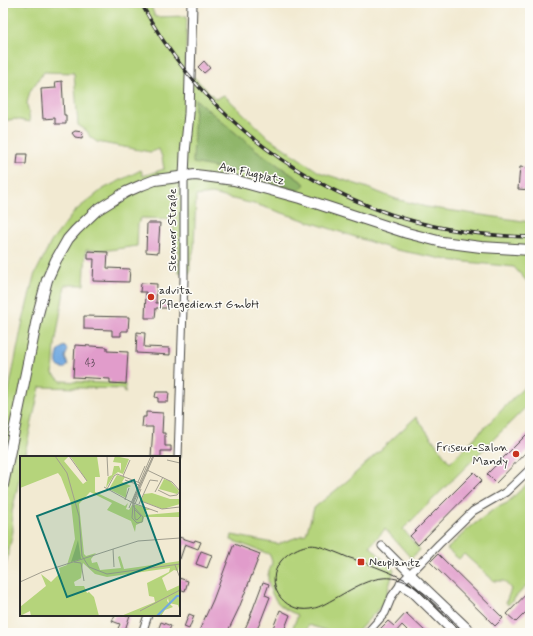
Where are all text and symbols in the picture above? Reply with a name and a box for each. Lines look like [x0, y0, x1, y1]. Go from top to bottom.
street label: Am Flugplatz [217, 159, 287, 189]
street label: Stenner Straße [165, 188, 181, 272]
place label: advita Pflegedienst GmbH [159, 283, 259, 313]
marker: advita Pflegedienst GmbH [146, 292, 156, 302]
house number: 43 [85, 357, 95, 370]
place label: Friseur-Salon Mandy [436, 440, 509, 470]
marker: Friseur-Salon Mandy [511, 449, 521, 459]
inset map [20, 456, 180, 616]
place label: Neuplanitz [369, 555, 421, 571]
marker: Neuplanitz [356, 557, 366, 567]

